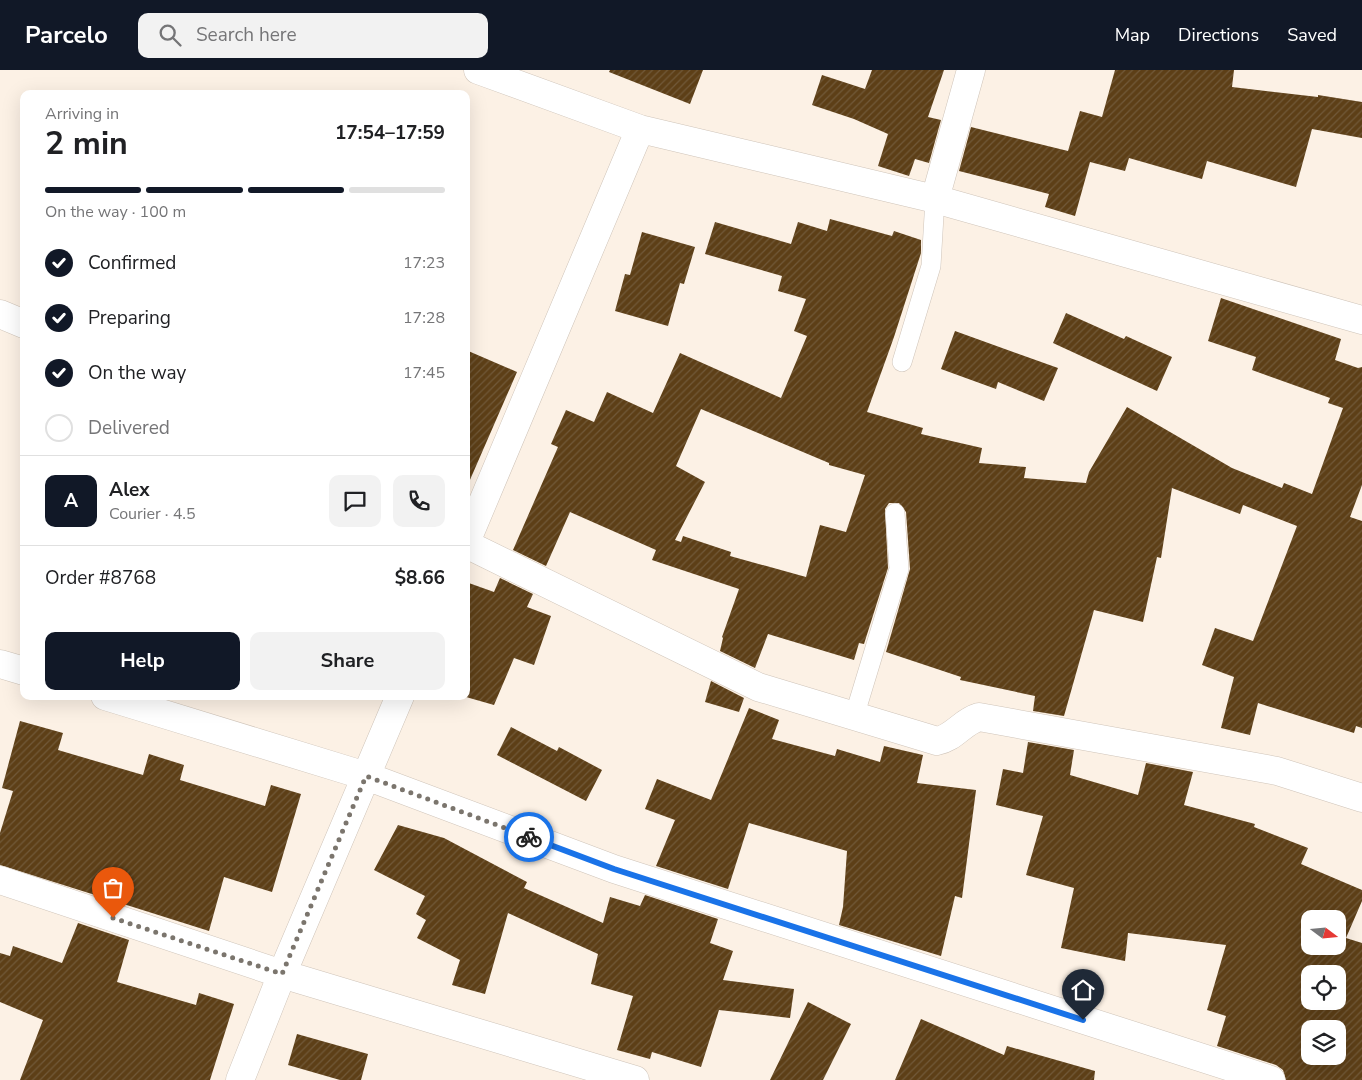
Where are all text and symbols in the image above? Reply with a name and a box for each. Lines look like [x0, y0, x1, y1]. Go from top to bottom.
search box [138, 13, 488, 58]
text: Parcelo [25, 19, 108, 51]
icon: search [156, 21, 184, 49]
text: Search here [196, 22, 297, 48]
text: Map [1115, 23, 1150, 47]
text: Directions [1178, 23, 1259, 47]
text: Saved [1287, 23, 1337, 47]
text: Arriving in [45, 103, 119, 125]
text: 17:54–17:59 [335, 120, 445, 146]
text: 2 min [45, 122, 128, 165]
text: On the way · 100 m [45, 201, 186, 223]
icon: check [45, 249, 73, 277]
text: Confirmed [88, 250, 176, 276]
text: 17:23 [403, 252, 445, 274]
icon: check [45, 304, 73, 332]
text: Preparing [88, 305, 171, 331]
text: 17:28 [403, 307, 445, 329]
icon: check [45, 359, 73, 387]
text: On the way [88, 360, 186, 386]
text: 17:45 [403, 362, 445, 384]
text: Delivered [88, 415, 170, 441]
button: chat [329, 475, 381, 527]
button: phone [393, 475, 445, 527]
text: Alex [109, 477, 150, 503]
text: A [64, 488, 78, 514]
text: Courier · 4.5 [109, 503, 195, 525]
text: Order #8768 [45, 565, 156, 591]
text: $8.66 [395, 565, 445, 591]
button: Help [45, 632, 240, 690]
button: Share [250, 632, 445, 690]
courier [504, 812, 554, 862]
icon: bike [515, 823, 543, 851]
pin [92, 867, 134, 918]
icon: bag [99, 874, 127, 902]
north arrow [1301, 910, 1346, 955]
map controls [1301, 910, 1346, 1065]
button: locate [1301, 965, 1346, 1010]
pin [1062, 969, 1104, 1020]
icon: home [1069, 976, 1097, 1004]
button: layers [1301, 1020, 1346, 1065]

